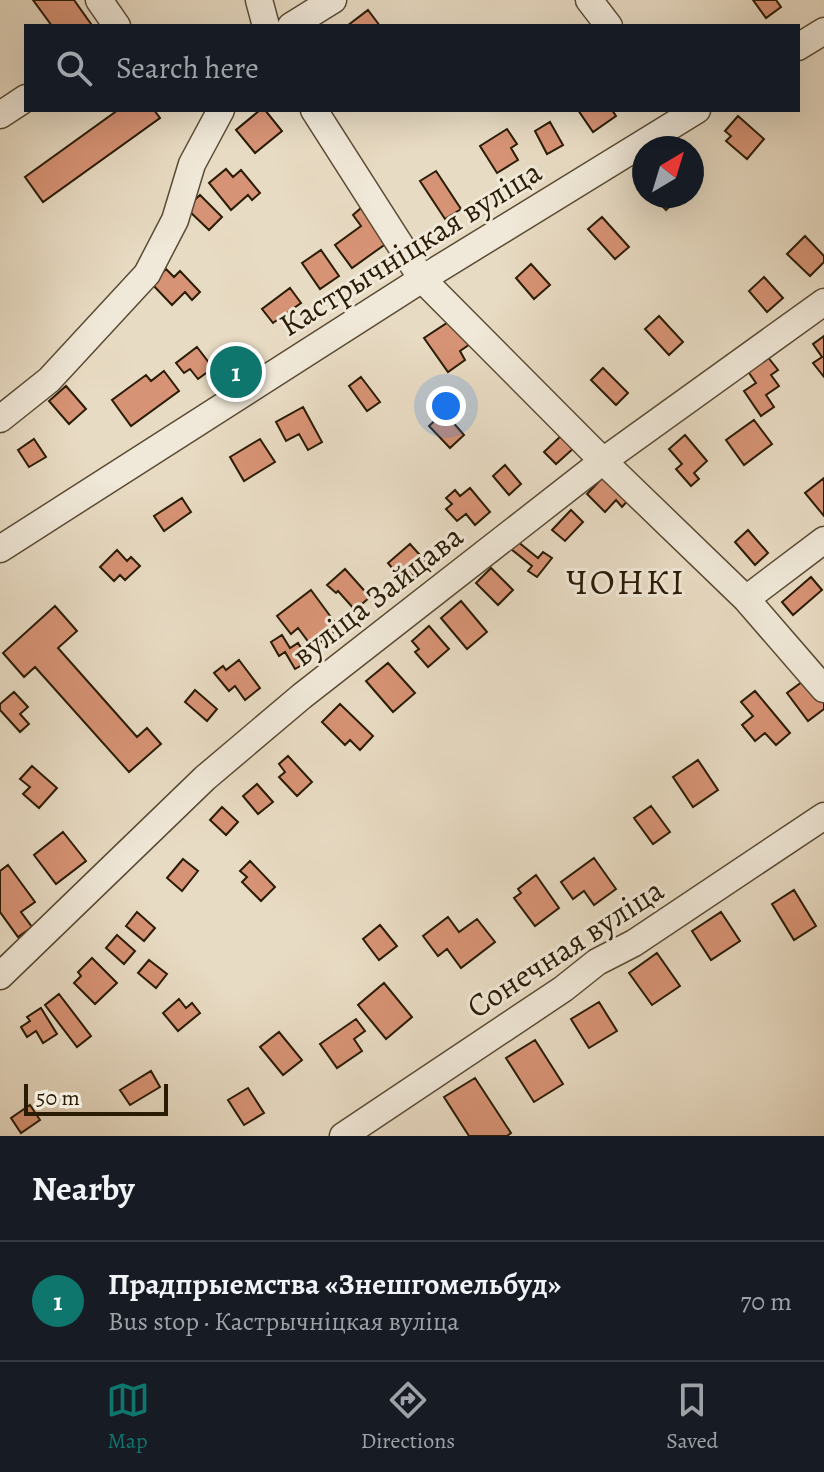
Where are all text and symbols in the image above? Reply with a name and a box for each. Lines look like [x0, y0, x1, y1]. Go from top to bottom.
search box [24, 24, 800, 112]
icon: search [52, 46, 96, 90]
text: Search here [116, 48, 259, 88]
north arrow [632, 136, 704, 208]
street label: Кастрычніцкая вуліца [270, 149, 550, 347]
pin: 1 [210, 342, 262, 402]
your location [426, 386, 466, 426]
street label: вуліца Зайцава [282, 514, 472, 676]
district label: ЧОНКІ [566, 557, 686, 606]
street label: Сонечная вуліца [458, 868, 672, 1028]
scale bar [24, 1080, 168, 1116]
text: 50 m [36, 1083, 80, 1113]
text: Nearby [32, 1165, 135, 1212]
text: Прадпрыемства «Знешгомельбуд» [108, 1264, 561, 1304]
text: 1 [53, 1284, 63, 1319]
text: 70 m [740, 1284, 792, 1319]
text: Bus stop · Кастрычніцкая вуліца [108, 1304, 459, 1339]
tab: Map [106, 1378, 150, 1456]
tab: Directions [361, 1378, 455, 1456]
tab: Saved [666, 1378, 718, 1456]

